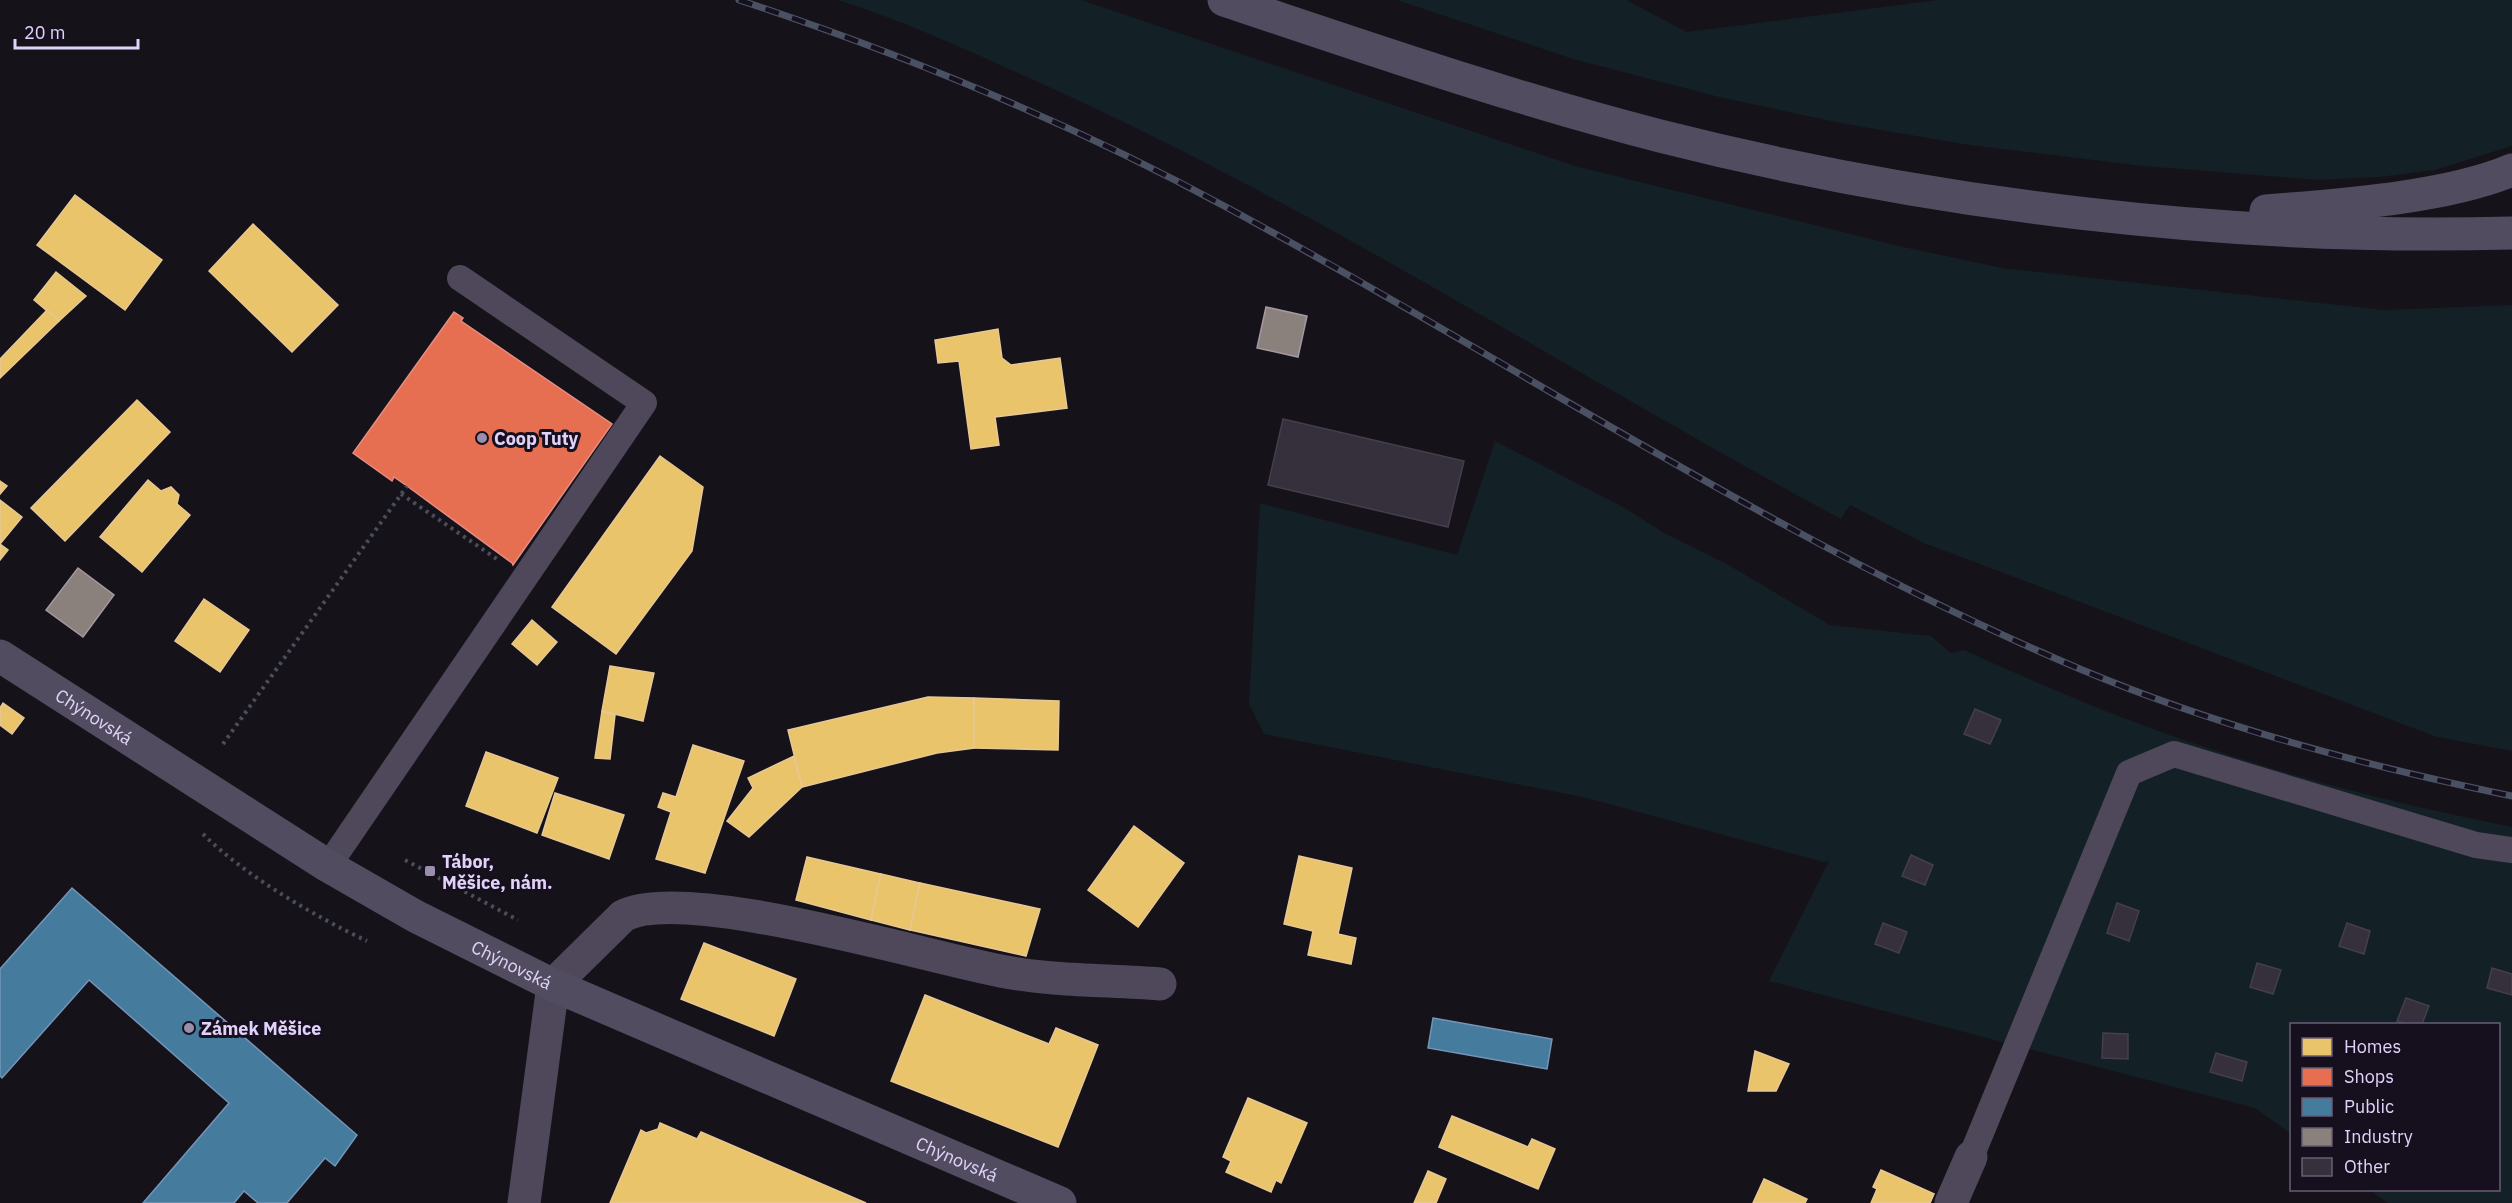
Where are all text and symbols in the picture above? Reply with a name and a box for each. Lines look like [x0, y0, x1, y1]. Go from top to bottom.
scale bar [15, 12, 138, 50]
text: 20 m [24, 21, 66, 44]
place label: Coop Tuty [494, 427, 579, 450]
marker: Coop Tuty [475, 431, 489, 445]
street label: Chýnovská [51, 683, 138, 750]
place label: Tábor, Měšice, nám. [442, 850, 553, 894]
marker: Tábor, Měšice, nám. [423, 864, 437, 878]
street label: Chýnovská [468, 935, 556, 994]
place label: Zámek Měšice [201, 1017, 321, 1040]
marker: Zámek Měšice [182, 1021, 196, 1035]
legend [2290, 1023, 2500, 1191]
text: Homes [2344, 1035, 2401, 1058]
text: Shops [2344, 1065, 2394, 1088]
text: Public [2344, 1095, 2394, 1118]
text: Industry [2344, 1125, 2413, 1148]
street label: Chýnovská [913, 1131, 1002, 1187]
text: Other [2344, 1155, 2390, 1178]

